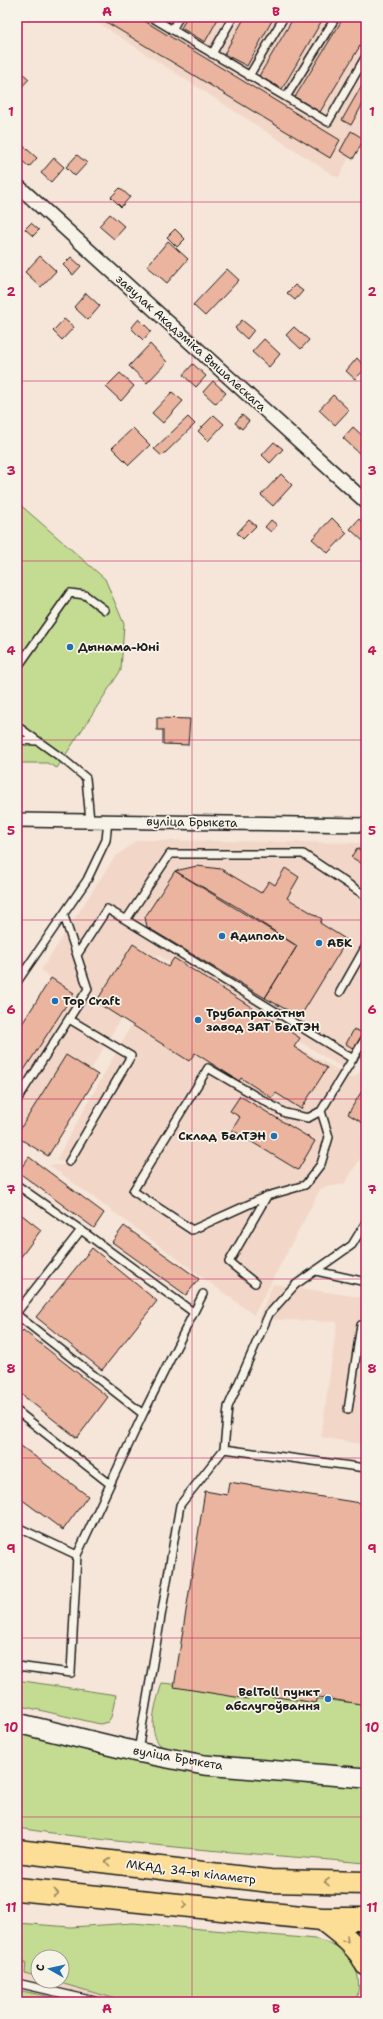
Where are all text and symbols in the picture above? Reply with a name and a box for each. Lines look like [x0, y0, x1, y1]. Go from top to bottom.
text: A [102, 3, 112, 20]
text: B [272, 3, 280, 20]
text: 1 [8, 103, 14, 120]
text: 1 [369, 103, 375, 120]
street label: завулак Акадэміка Вышалескага [112, 271, 270, 415]
text: 2 [6, 283, 16, 300]
text: 2 [367, 283, 377, 300]
text: 3 [6, 462, 16, 479]
text: 3 [367, 462, 377, 479]
place label: Дынама-Юні [78, 639, 160, 655]
text: 4 [6, 642, 16, 659]
marker: Дынама-Юні [65, 642, 75, 652]
text: 4 [367, 642, 377, 659]
street label: вуліца Брыкета [146, 813, 238, 831]
text: 5 [7, 822, 15, 839]
text: 5 [368, 822, 376, 839]
place label: Адиполь [230, 928, 285, 944]
marker: Адиполь [217, 931, 227, 941]
place label: АБК [327, 935, 353, 951]
marker: АБК [314, 938, 324, 948]
place label: Top Craft [63, 993, 120, 1009]
marker: Top Craft [50, 996, 60, 1006]
text: 6 [6, 1001, 16, 1018]
text: 6 [367, 1001, 377, 1018]
place label: Трубапракатны завод ЗАТ БелТЭН [206, 1005, 320, 1035]
marker: Трубапракатны завод ЗАТ БелТЭН [193, 1015, 203, 1025]
place label: Склад БелТЭН [178, 1128, 266, 1144]
marker: Склад БелТЭН [269, 1131, 279, 1141]
text: 7 [6, 1181, 16, 1198]
text: 7 [367, 1181, 377, 1198]
text: 8 [6, 1360, 16, 1377]
text: 8 [367, 1360, 377, 1377]
text: 9 [6, 1540, 16, 1557]
text: 9 [367, 1540, 377, 1557]
place label: BelToll пункт абслугоўвання [226, 1684, 321, 1714]
marker: BelToll пункт абслугоўвання [323, 1694, 333, 1704]
text: 10 [4, 1719, 18, 1736]
text: 10 [365, 1719, 379, 1736]
street label: вуліца Брыкета [132, 1742, 225, 1774]
street label: МКАД, 34-ы кіламетр [125, 1856, 257, 1888]
one-way arrow [104, 1858, 111, 1867]
one-way arrow [324, 1878, 330, 1886]
one-way arrow [53, 1888, 59, 1897]
text: 11 [5, 1899, 17, 1916]
text: 11 [366, 1899, 378, 1916]
one-way arrow [182, 1901, 188, 1910]
one-way arrow [341, 1935, 349, 1943]
north arrow [30, 1949, 70, 1989]
text: С [33, 1963, 49, 1972]
text: A [102, 2000, 112, 2017]
text: B [272, 2000, 280, 2017]

